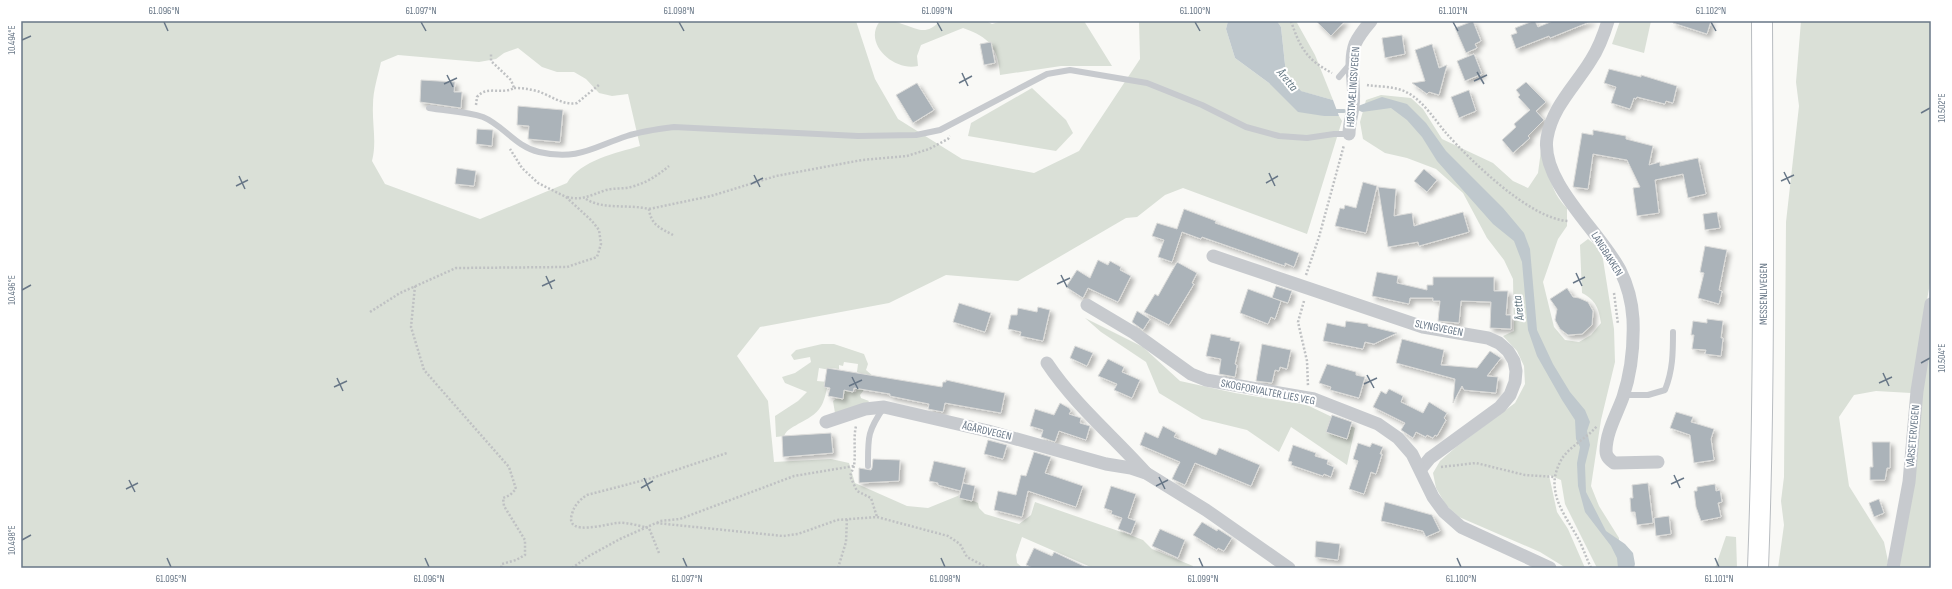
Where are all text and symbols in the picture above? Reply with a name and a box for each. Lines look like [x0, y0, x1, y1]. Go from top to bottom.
text: 61.096°N [148, 5, 180, 17]
text: 61.097°N [405, 5, 437, 17]
text: 61.098°N [664, 5, 694, 17]
text: 61.099°N [921, 5, 953, 17]
text: 61.100°N [1180, 5, 1210, 17]
text: 61.101°N [1438, 5, 1468, 17]
text: 61.102°N [1696, 5, 1726, 17]
text: 10.494°E [6, 25, 18, 55]
street label: HØSTMÆLINGSVEGEN [1344, 46, 1362, 128]
water label: Åretta [1273, 65, 1301, 95]
text: 10.502°E [1936, 93, 1948, 123]
street label: LANGBAKKEN [1588, 230, 1626, 278]
street label: MESSENLIVEGEN [1756, 263, 1770, 325]
text: 10.496°E [6, 275, 18, 305]
water label: Åretta [1510, 295, 1528, 322]
street label: SLYNGVEGEN [1414, 317, 1464, 339]
text: 10.504°E [1936, 344, 1948, 372]
street label: SKOGFORVALTER LIES VEG [1220, 376, 1316, 408]
street label: VÅRSETERVEGEN [1904, 404, 1922, 468]
street label: ÅGÅRDVEGEN [960, 419, 1013, 443]
text: 10.498°E [6, 525, 18, 555]
text: 61.095°N [156, 573, 186, 585]
text: 61.096°N [413, 573, 445, 585]
text: 61.097°N [671, 573, 703, 585]
text: 61.098°N [930, 573, 960, 585]
text: 61.099°N [1187, 573, 1219, 585]
text: 61.100°N [1446, 573, 1476, 585]
text: 61.101°N [1704, 573, 1734, 585]

